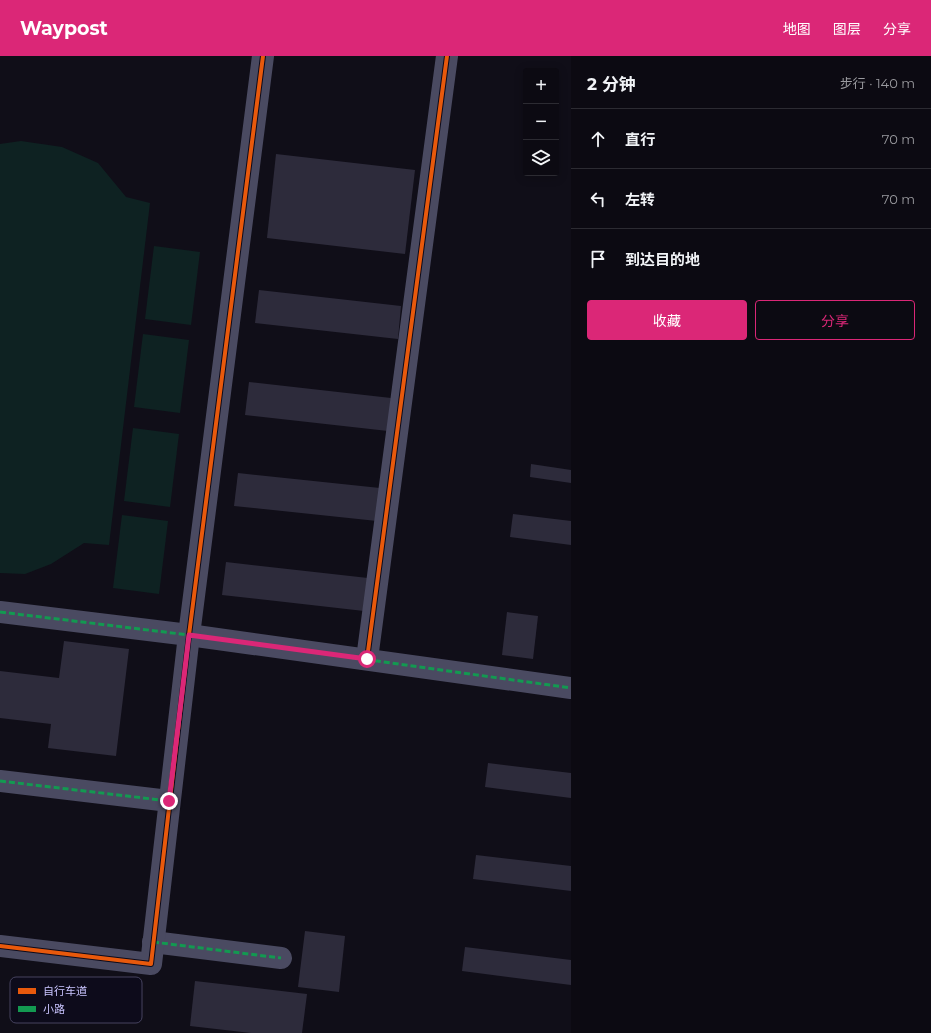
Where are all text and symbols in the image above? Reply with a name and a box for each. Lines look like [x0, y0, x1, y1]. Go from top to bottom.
text: Waypost [20, 17, 108, 40]
text: 地图 [783, 20, 811, 38]
text: 图层 [833, 20, 861, 38]
text: 分享 [883, 20, 911, 38]
map controls [523, 68, 559, 176]
button: + [523, 68, 559, 104]
text: 2 分钟 [587, 74, 636, 94]
text: 步行 · 140 m [840, 75, 915, 91]
button: − [523, 104, 559, 140]
icon: ahead [587, 128, 609, 150]
text: 直行 [625, 130, 655, 149]
text: 70 m [882, 131, 915, 147]
button: layers [523, 140, 559, 176]
icon: left [587, 188, 609, 210]
text: 左转 [625, 190, 655, 209]
text: 70 m [882, 191, 915, 207]
icon: arrive [587, 248, 609, 270]
text: 到达目的地 [625, 250, 700, 269]
button: 收藏 [587, 300, 747, 340]
button: 分享 [755, 300, 915, 340]
route start [358, 650, 376, 668]
route end [160, 792, 178, 810]
legend [10, 977, 142, 1023]
text: 自行车道 [43, 984, 87, 998]
text: 小路 [43, 1002, 65, 1016]

